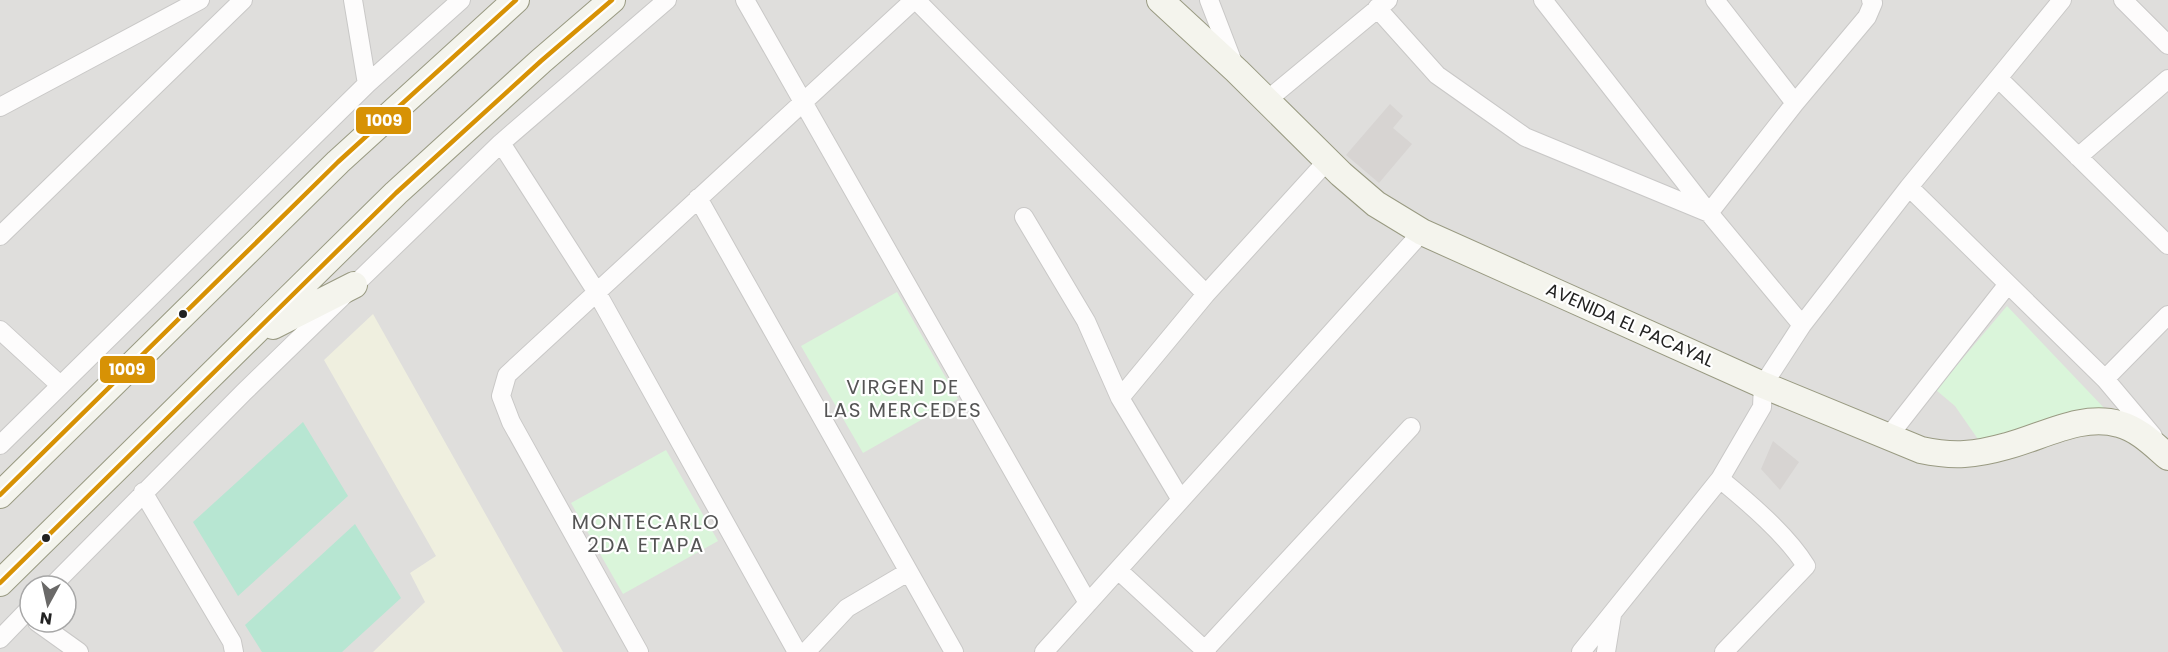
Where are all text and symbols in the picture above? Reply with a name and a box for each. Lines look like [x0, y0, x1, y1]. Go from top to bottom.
line badge: 1009 [355, 106, 412, 135]
text: 1009 [366, 109, 403, 132]
street label: AVENIDA EL PACAYAL [1542, 276, 1718, 373]
unlabelled marker [177, 308, 189, 320]
line badge: 1009 [99, 355, 156, 384]
text: 1009 [109, 358, 146, 381]
district label: VIRGEN DE LAS MERCEDES [824, 373, 982, 424]
district label: MONTECARLO 2DA ETAPA [572, 508, 720, 559]
unlabelled marker [40, 532, 52, 544]
north arrow [18, 574, 78, 634]
text: N [38, 606, 54, 631]

